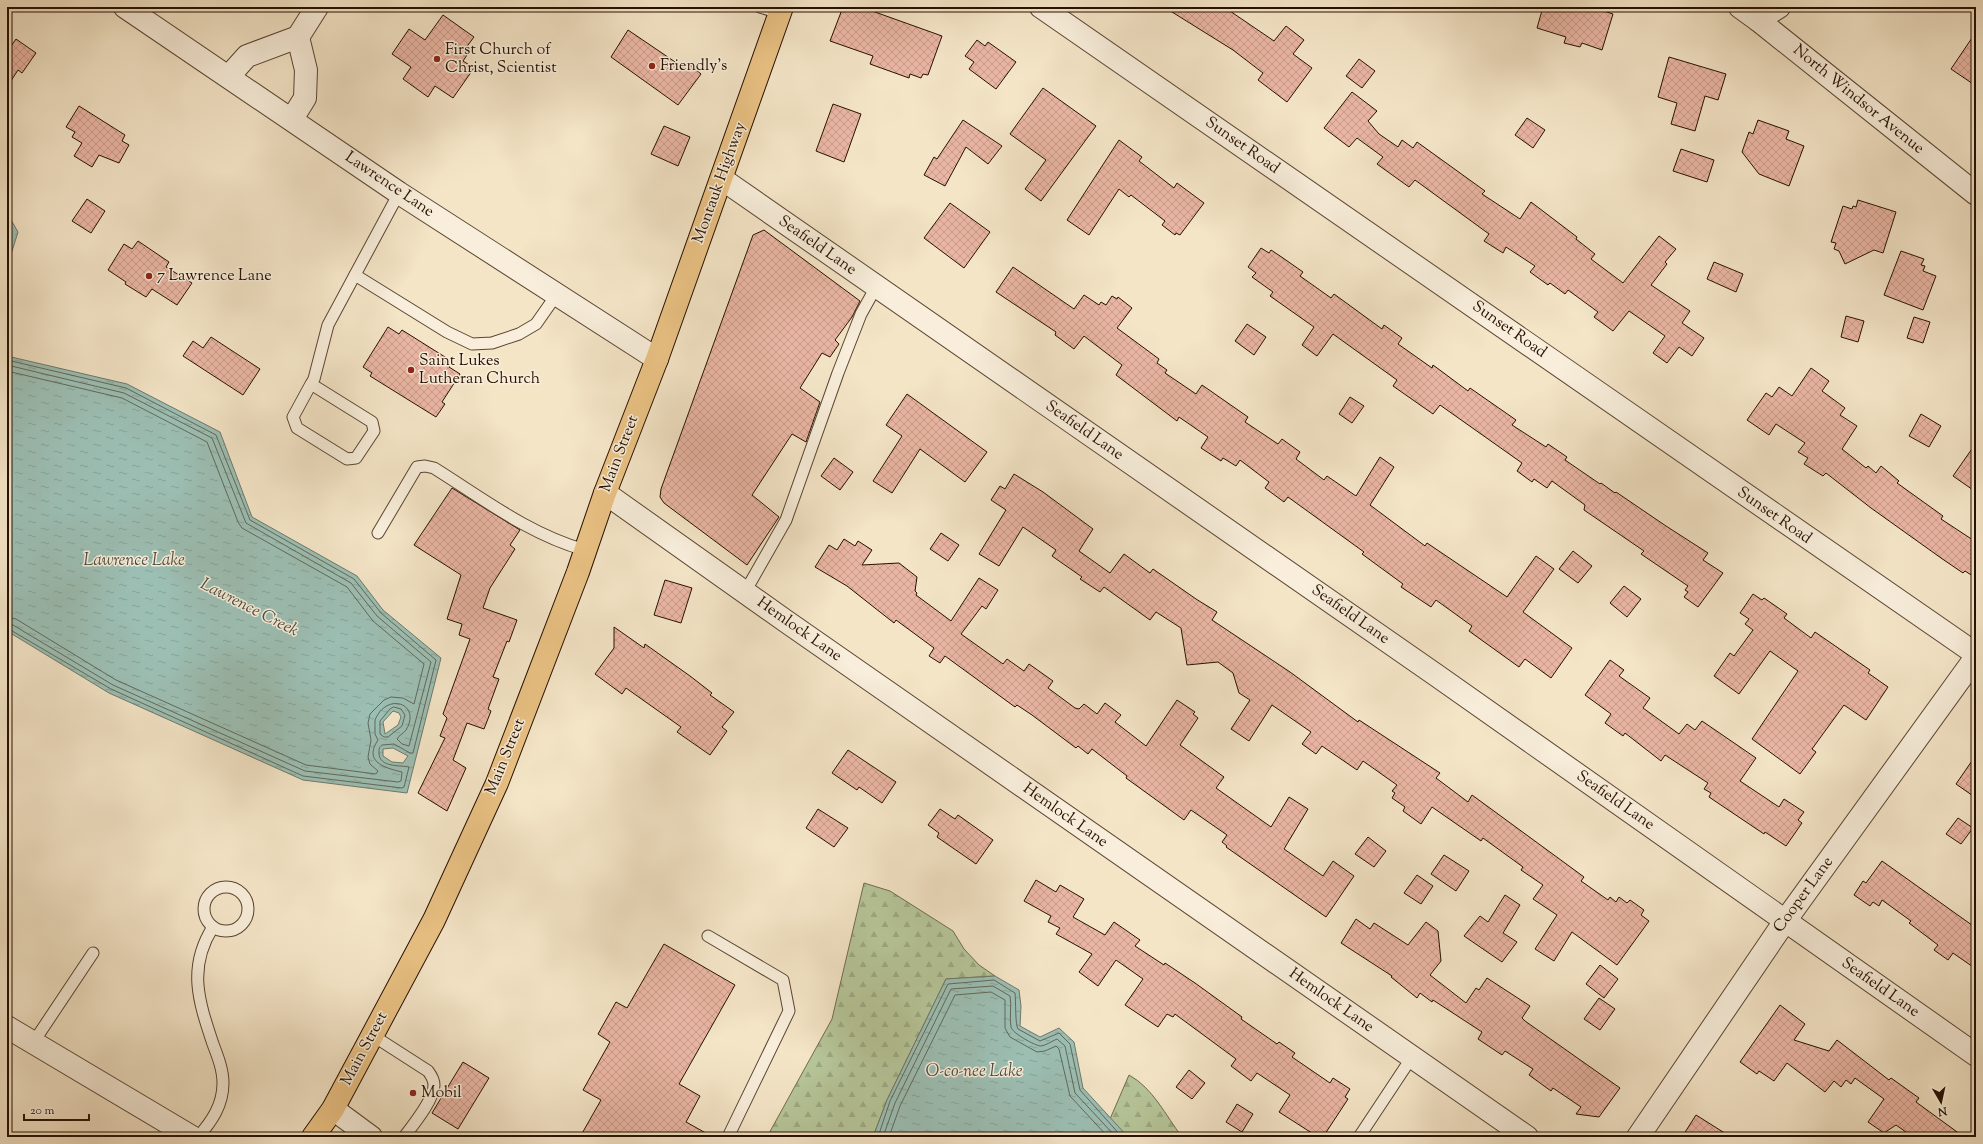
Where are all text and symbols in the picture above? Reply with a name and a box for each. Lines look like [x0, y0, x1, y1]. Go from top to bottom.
place label: First Church of Christ, Scientist [445, 39, 557, 80]
street label: North Windsor Avenue [1787, 40, 1929, 160]
marker: First Church of Christ, Scientist [432, 54, 442, 64]
place label: Friendly's [660, 55, 727, 78]
marker: Friendly's [647, 61, 657, 71]
street label: Sunset Road [1200, 112, 1284, 180]
street label: Montauk Highway [687, 119, 753, 247]
street label: Lawrence Lane [340, 147, 438, 223]
street label: Seafield Lane [773, 210, 861, 282]
place label: 7 Lawrence Lane [157, 265, 272, 288]
marker: 7 Lawrence Lane [144, 271, 154, 281]
street label: Sunset Road [1467, 296, 1551, 364]
place label: Saint Lukes Lutheran Church [419, 350, 541, 391]
marker: Saint Lukes Lutheran Church [406, 365, 416, 375]
street label: Seafield Lane [1040, 395, 1128, 467]
street label: Main Street [595, 412, 645, 496]
street label: Sunset Road [1732, 482, 1816, 550]
water label: Lawrence Lake [83, 549, 185, 573]
water label: Lawrence Creek [196, 573, 303, 643]
street label: Seafield Lane [1306, 579, 1394, 651]
street label: Hemlock Lane [752, 592, 846, 668]
street label: Main Street [480, 715, 532, 799]
street label: Seafield Lane [1571, 765, 1659, 837]
street label: Hemlock Lane [1018, 778, 1112, 854]
street label: Cooper Lane [1768, 852, 1840, 938]
street label: Seafield Lane [1836, 952, 1924, 1024]
street label: Hemlock Lane [1284, 963, 1378, 1039]
street label: Main Street [336, 1007, 394, 1090]
water label: O-co-nee Lake [925, 1060, 1023, 1084]
place label: Mobil [421, 1082, 462, 1105]
north arrow [1921, 1082, 1961, 1122]
marker: Mobil [408, 1088, 418, 1098]
scale bar [24, 1096, 89, 1122]
text: 20 m [30, 1102, 55, 1120]
text: N [1937, 1102, 1949, 1120]

